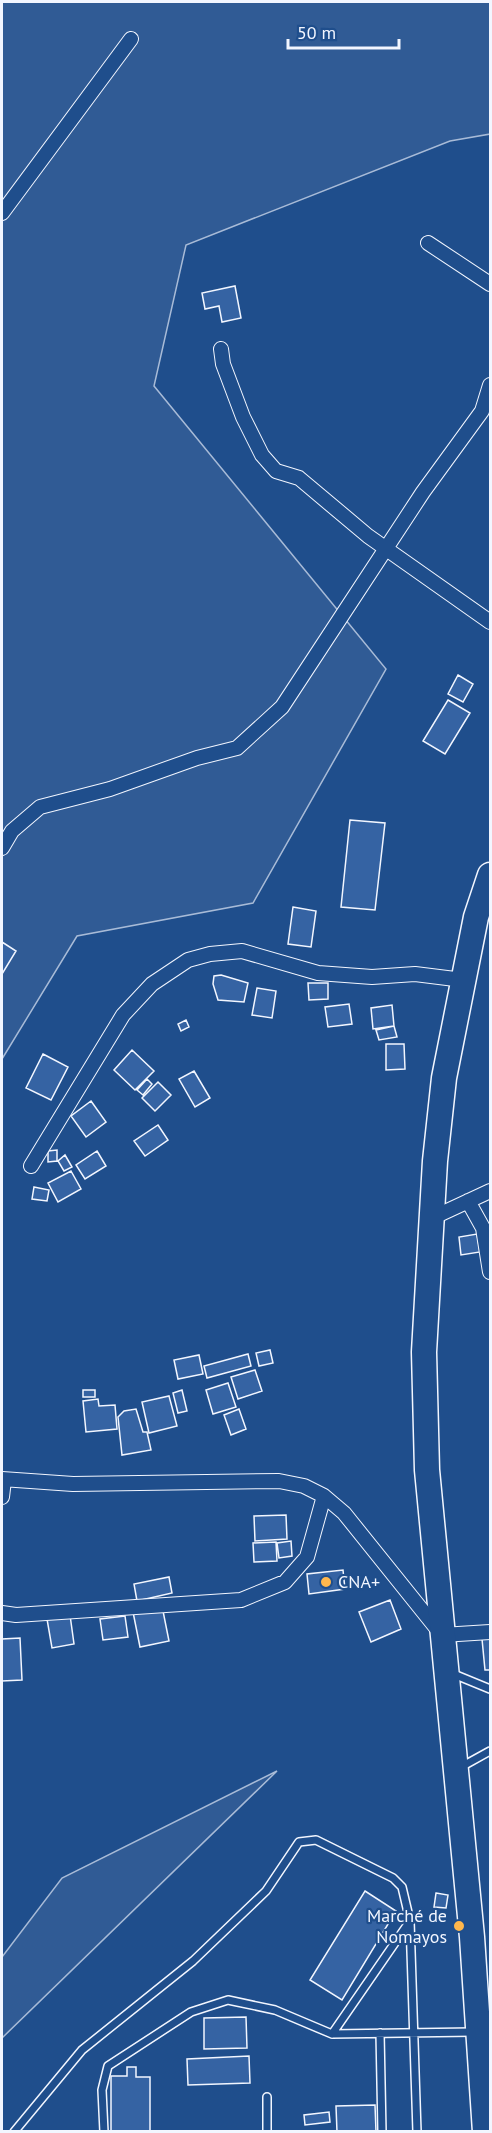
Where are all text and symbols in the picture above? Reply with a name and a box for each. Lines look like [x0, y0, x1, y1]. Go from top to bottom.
scale bar [288, 12, 399, 50]
text: 50 m [297, 21, 336, 44]
place label: CNA+ [338, 1570, 380, 1593]
marker: CNA+ [319, 1575, 333, 1589]
place label: Marché de Nomayos [367, 1904, 447, 1948]
marker: Marché de Nomayos [452, 1919, 466, 1933]

